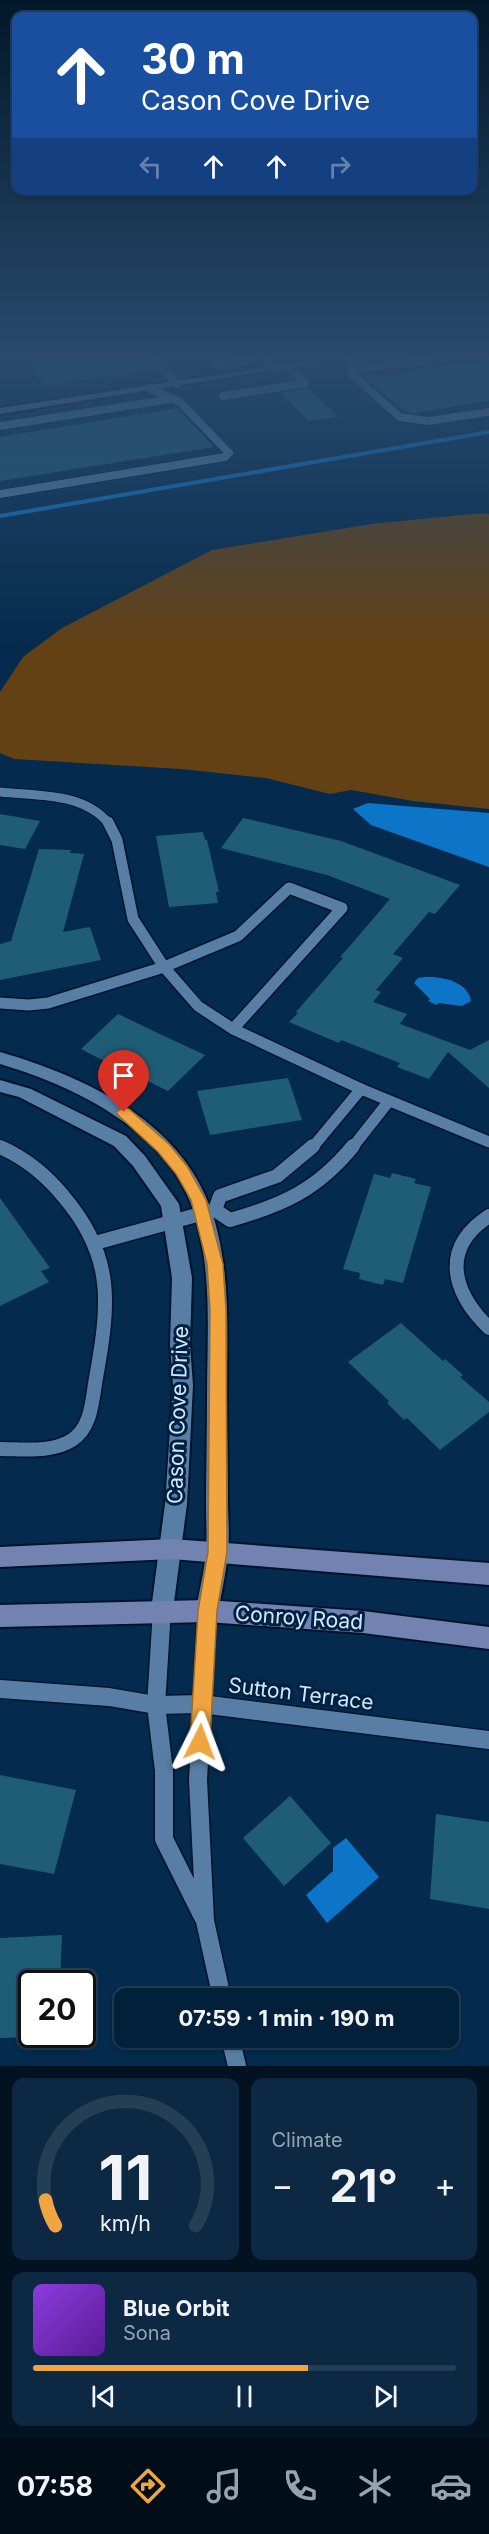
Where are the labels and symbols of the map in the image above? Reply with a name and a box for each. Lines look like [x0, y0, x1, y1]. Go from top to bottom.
pin [98, 1050, 149, 1112]
street label: Cason Cove Drive [162, 1325, 193, 1505]
street label: Conroy Road [234, 1601, 364, 1634]
street label: Sutton Terrace [227, 1672, 375, 1715]
position arrow [168, 1710, 232, 1774]
speed limit sign: 20 [18, 1970, 96, 2048]

